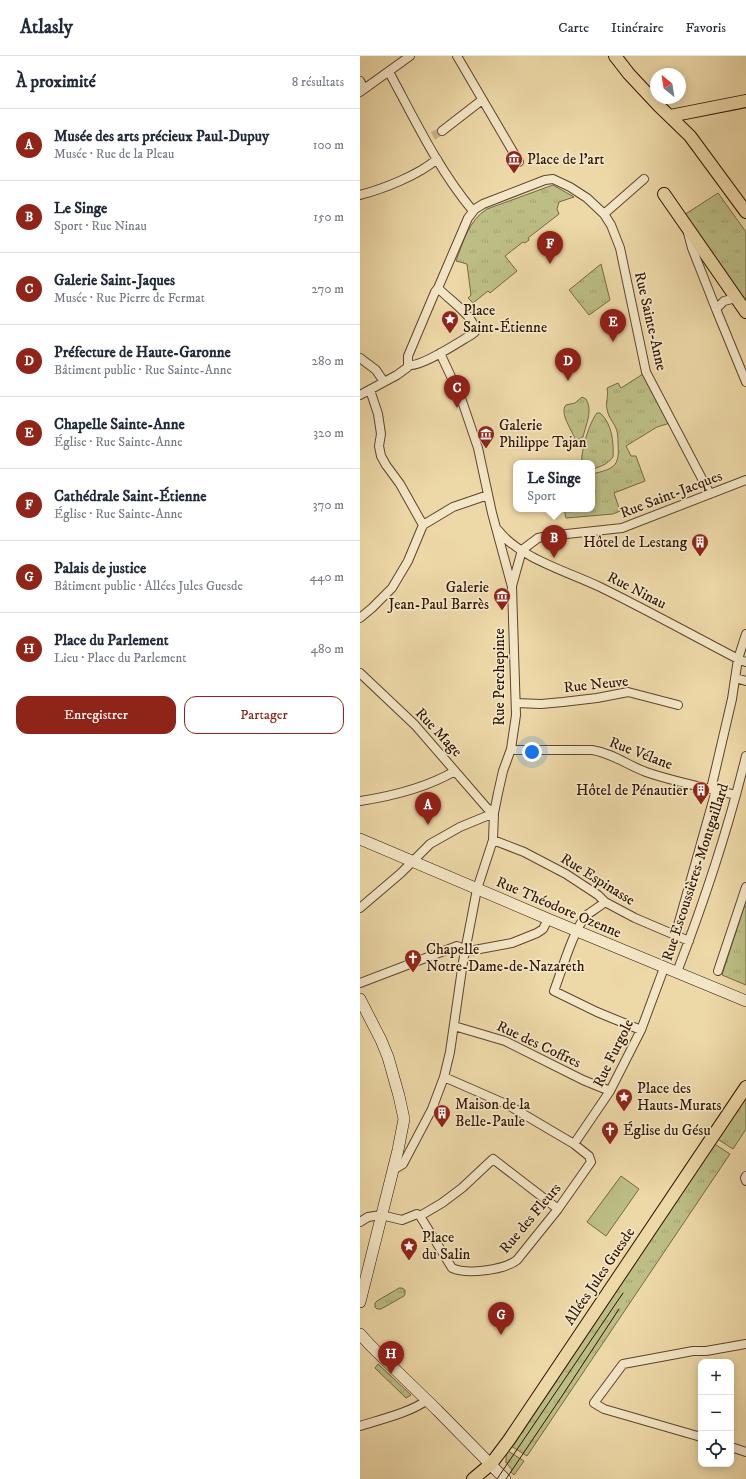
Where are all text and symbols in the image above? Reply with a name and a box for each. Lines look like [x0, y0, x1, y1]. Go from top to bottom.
text: Atlasly [20, 16, 73, 39]
text: Carte [558, 19, 589, 37]
text: Itinéraire [611, 19, 664, 37]
text: Favoris [686, 19, 726, 37]
north arrow [650, 68, 686, 104]
text: À proximité [16, 71, 96, 93]
text: 8 résultats [292, 74, 344, 90]
text: Musée des arts précieux Paul-Dupuy [54, 127, 269, 146]
text: A [25, 137, 33, 153]
text: 100 m [313, 137, 344, 153]
text: Musée · Rue de la Pleau [54, 146, 174, 162]
museum icon: Place de l'art [504, 149, 524, 174]
place label: Place de l'art [527, 150, 604, 169]
text: Le Singe [54, 199, 107, 218]
text: B [25, 209, 33, 225]
text: 150 m [313, 209, 344, 225]
text: Sport · Rue Ninau [54, 218, 147, 234]
pin: F [537, 231, 563, 264]
street label: Rue Sainte-Anne [630, 270, 671, 372]
text: Galerie Saint-Jaques [54, 271, 175, 290]
text: C [25, 281, 33, 297]
text: 270 m [312, 281, 344, 297]
text: Musée · Rue Pierre de Fermat [54, 290, 205, 306]
place label: Place Saint-Étienne [463, 301, 547, 337]
place icon: Place Saint-Étienne [440, 309, 460, 334]
pin: E [600, 309, 626, 342]
text: Préfecture de Haute-Garonne [54, 343, 231, 362]
pin: D [555, 348, 581, 381]
text: D [24, 353, 34, 369]
text: 280 m [312, 353, 344, 369]
text: Bâtiment public · Rue Sainte-Anne [54, 362, 232, 378]
pin: C [444, 375, 470, 408]
text: Chapelle Sainte-Anne [54, 415, 185, 434]
place label: Galerie Philippe Tajan [499, 416, 587, 452]
museum icon: Galerie Philippe Tajan [476, 424, 496, 449]
text: E [24, 425, 34, 441]
text: 320 m [313, 425, 344, 441]
text: Église · Rue Sainte-Anne [54, 434, 183, 450]
popup [513, 460, 595, 512]
street label: Rue Saint-Jacques [617, 466, 725, 523]
text: Le Singe [527, 469, 581, 488]
text: Cathédrale Saint-Étienne [54, 487, 207, 506]
text: Sport [527, 488, 556, 504]
text: F [25, 497, 33, 513]
text: 370 m [313, 497, 344, 513]
text: Église · Rue Sainte-Anne [54, 506, 183, 522]
pin: B [541, 525, 567, 558]
building icon: Hôtel de Lestang [690, 532, 710, 557]
place label: Hôtel de Lestang [583, 533, 688, 552]
text: Palais de justice [54, 559, 146, 578]
street label: Rue Ninau [604, 567, 670, 613]
text: G [24, 569, 34, 585]
text: 440 m [309, 569, 344, 585]
text: Bâtiment public · Allées Jules Guesde [54, 578, 243, 594]
place label: Galerie Jean-Paul Barrès [386, 578, 489, 614]
museum icon: Galerie Jean-Paul Barrès [492, 586, 512, 611]
street label: Rue Perchepinte [490, 628, 509, 726]
text: Place du Parlement [54, 631, 169, 650]
text: H [24, 641, 34, 657]
text: 480 m [310, 641, 344, 657]
text: Lieu · Place du Parlement [54, 650, 186, 666]
street label: Rue Neuve [563, 672, 629, 697]
button: Enregistrer [16, 696, 176, 734]
button: Partager [184, 696, 344, 734]
street label: Rue Mage [411, 704, 466, 761]
street label: Rue Vélane [606, 733, 675, 774]
your location [522, 742, 542, 762]
street label: Rue Escoussières-Montgaillard [658, 780, 733, 963]
building icon: Hôtel de Pénautier [691, 780, 711, 805]
place label: Hôtel de Pénautier [576, 781, 688, 800]
pin: A [415, 792, 441, 825]
street label: Rue Espinasse [557, 849, 638, 910]
street label: Rue Théodore Ozenne [493, 872, 624, 942]
place label: Chapelle Notre-Dame-de-Nazareth [426, 940, 585, 976]
church icon: Chapelle Notre-Dame-de-Nazareth [403, 948, 423, 973]
street label: Rue Furgole [589, 1016, 638, 1090]
street label: Rue des Coffres [494, 1017, 584, 1072]
place label: Place des Hauts-Murats [637, 1079, 722, 1115]
place icon: Place des Hauts-Murats [614, 1087, 634, 1112]
place label: Maison de la Belle-Paule [455, 1095, 531, 1131]
building icon: Maison de la Belle-Paule [432, 1103, 452, 1128]
church icon: Église du Gésu [600, 1120, 620, 1145]
place label: Église du Gésu [623, 1121, 711, 1140]
street label: Rue des Fleurs [495, 1179, 565, 1257]
street label: Allées Jules Guesde [560, 1224, 639, 1329]
place label: Place du Salin [422, 1228, 471, 1264]
place icon: Place du Salin [399, 1236, 419, 1261]
pin: G [488, 1302, 514, 1335]
pin: H [378, 1341, 404, 1374]
map controls [698, 1359, 734, 1467]
button: + [698, 1359, 734, 1395]
button: − [698, 1395, 734, 1431]
button: locate [698, 1431, 734, 1467]

